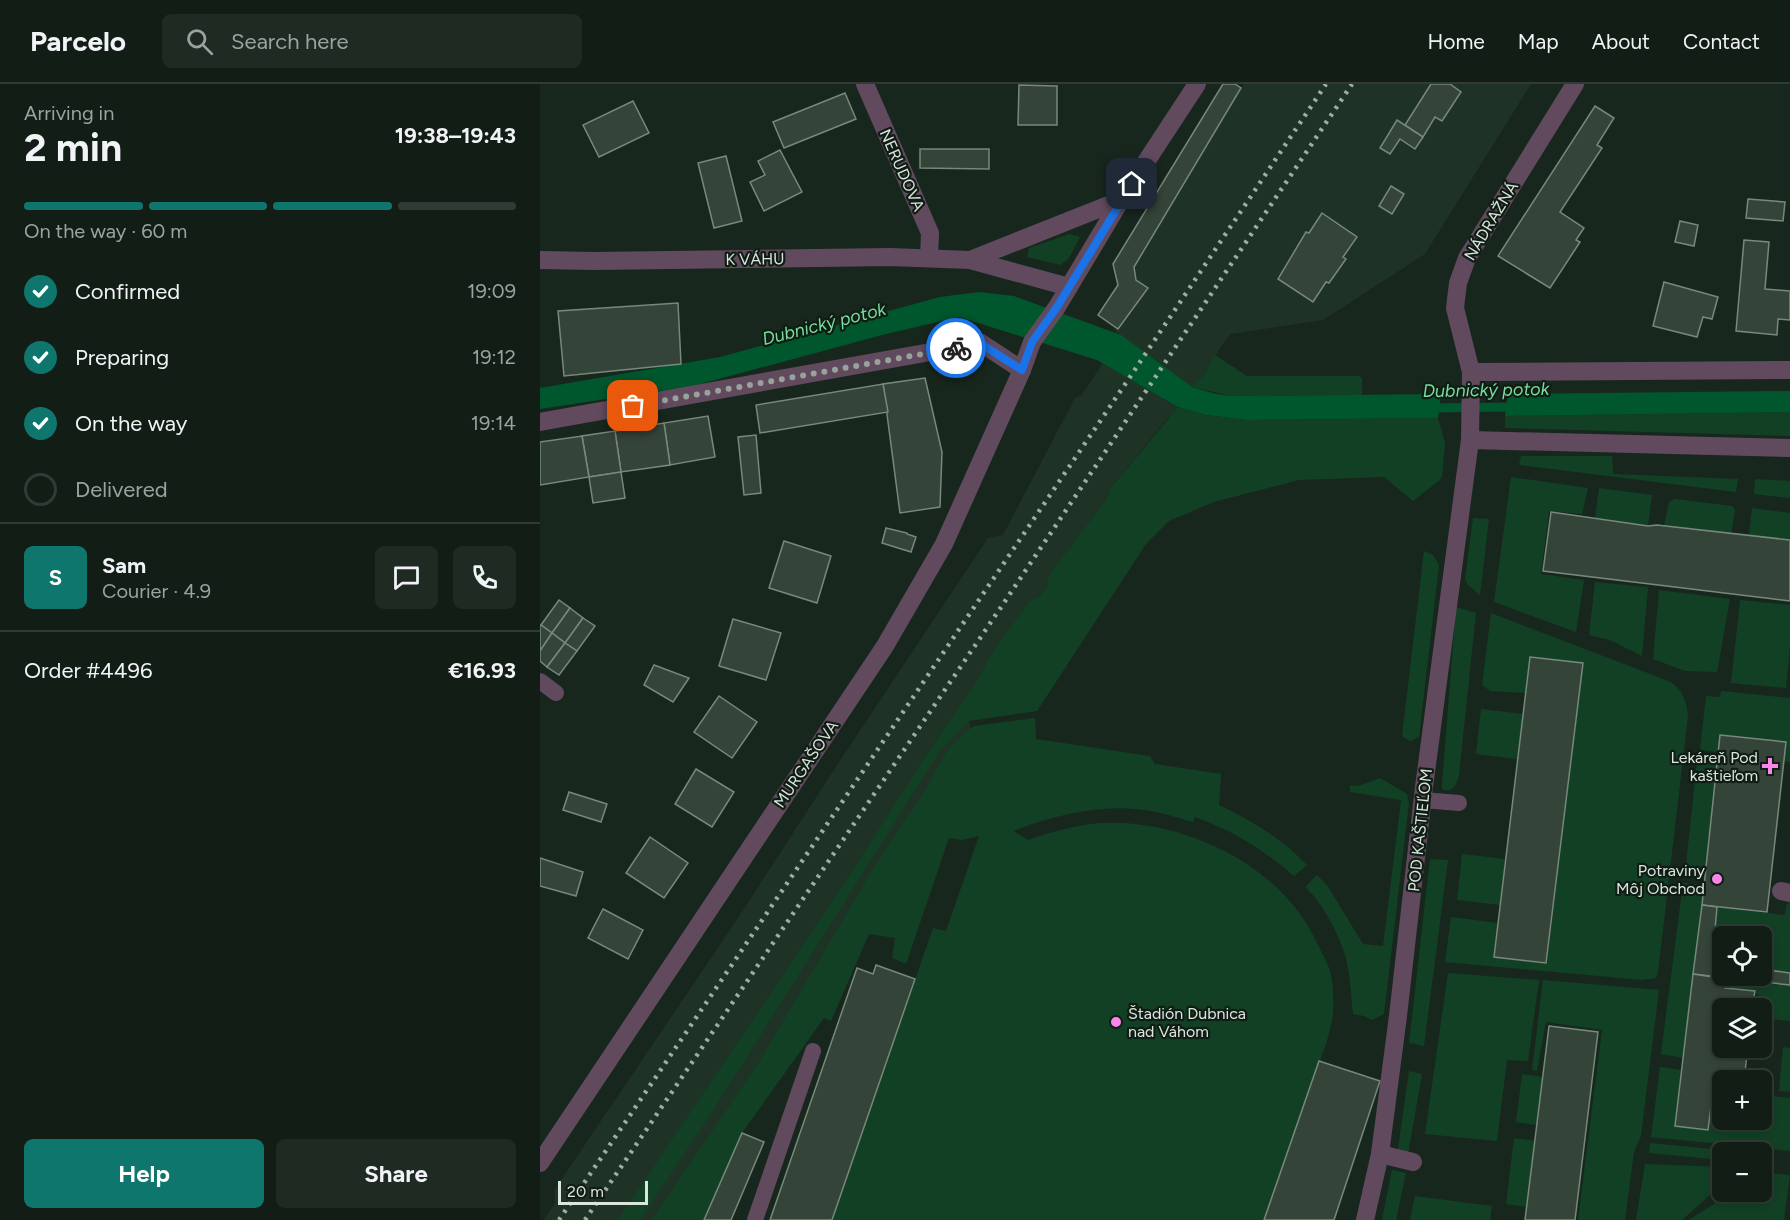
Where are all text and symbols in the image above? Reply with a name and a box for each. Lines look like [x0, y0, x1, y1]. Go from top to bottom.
search box [162, 14, 582, 68]
text: Parcelo [30, 24, 126, 58]
icon: search [183, 25, 216, 58]
text: Search here [231, 28, 349, 55]
text: Home [1428, 29, 1485, 54]
text: Map [1518, 29, 1559, 54]
text: About [1592, 29, 1650, 54]
text: Contact [1683, 29, 1760, 54]
text: Arriving in [24, 101, 114, 125]
text: 19:38–19:43 [395, 122, 516, 149]
text: 2 min [24, 124, 122, 171]
street label: NERUDOVA [875, 126, 929, 214]
pin [1106, 158, 1157, 209]
icon: home [1115, 167, 1148, 200]
street label: NÁDRAŽNÁ [1460, 178, 1522, 264]
text: On the way · 60 m [24, 219, 187, 243]
street label: K VÁHU [725, 249, 785, 269]
icon: check [24, 275, 57, 308]
text: Confirmed [75, 278, 180, 305]
text: 19:09 [467, 279, 516, 303]
water label: Dubnický potok [760, 298, 889, 350]
courier [926, 318, 986, 378]
icon: bike [940, 332, 973, 365]
icon: check [24, 341, 57, 374]
text: Preparing [75, 344, 169, 371]
text: 19:12 [472, 345, 516, 369]
water label: Dubnický potok [1422, 378, 1551, 402]
pin [607, 380, 658, 431]
icon: bag [616, 389, 649, 422]
icon: check [24, 407, 57, 440]
text: On the way [75, 410, 187, 437]
text: 19:14 [471, 411, 516, 435]
text: Delivered [75, 476, 168, 503]
button: chat [375, 546, 438, 609]
button: phone [453, 546, 516, 609]
text: Sam [102, 552, 146, 579]
text: S [49, 564, 62, 591]
text: Courier · 4.9 [102, 579, 211, 603]
text: Order #4496 [24, 657, 152, 684]
text: €16.93 [448, 657, 516, 684]
street label: MURGAŠOVA [770, 717, 842, 811]
place label: Lekáreň Pod kaštieľom [1670, 748, 1758, 785]
marker: Lekáreň Pod kaštieľom [1763, 759, 1777, 773]
street label: POD KAŠTIEĽOM [1404, 767, 1436, 893]
place label: Potraviny Môj Obchod [1616, 861, 1706, 898]
marker: Potraviny Môj Obchod [1710, 872, 1724, 886]
map controls [1712, 926, 1772, 1202]
button: locate [1712, 926, 1772, 986]
button: layers [1712, 998, 1772, 1058]
place label: Štadión Dubnica nad Váhom [1128, 1004, 1246, 1041]
marker: Štadión Dubnica nad Váhom [1109, 1015, 1123, 1029]
button: + [1712, 1070, 1772, 1130]
button: Help [24, 1139, 264, 1208]
button: Share [276, 1139, 516, 1208]
button: − [1712, 1142, 1772, 1202]
scale bar [558, 1178, 648, 1206]
text: 20 m [567, 1182, 604, 1201]

